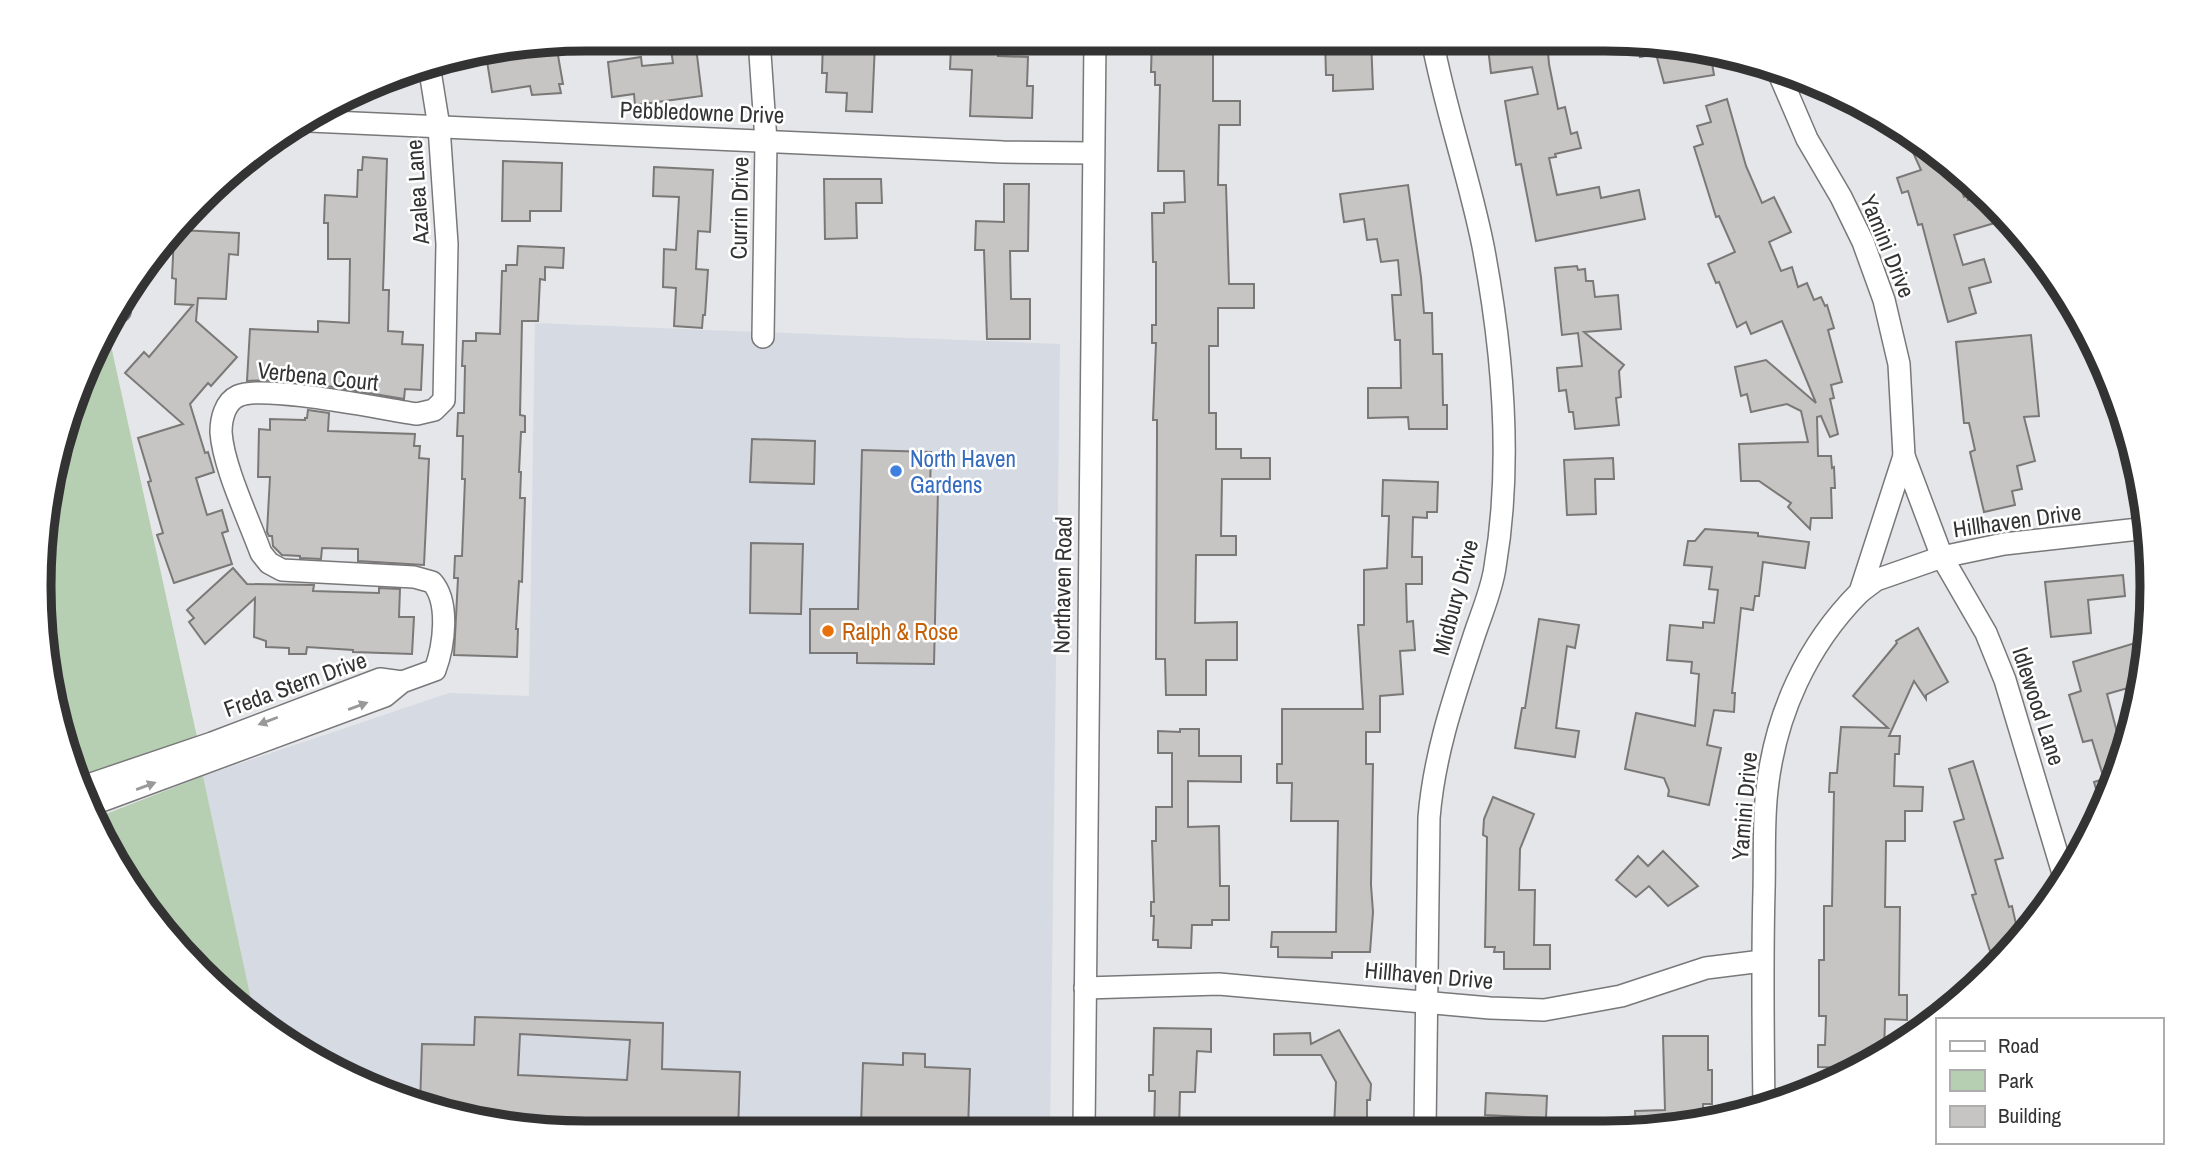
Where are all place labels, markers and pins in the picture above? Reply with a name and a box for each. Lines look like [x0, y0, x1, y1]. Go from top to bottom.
place label: North Haven Gardens [910, 443, 1016, 500]
marker: North Haven Gardens [888, 463, 904, 479]
place label: Ralph & Rose [842, 616, 958, 647]
marker: Ralph & Rose [820, 623, 836, 639]

